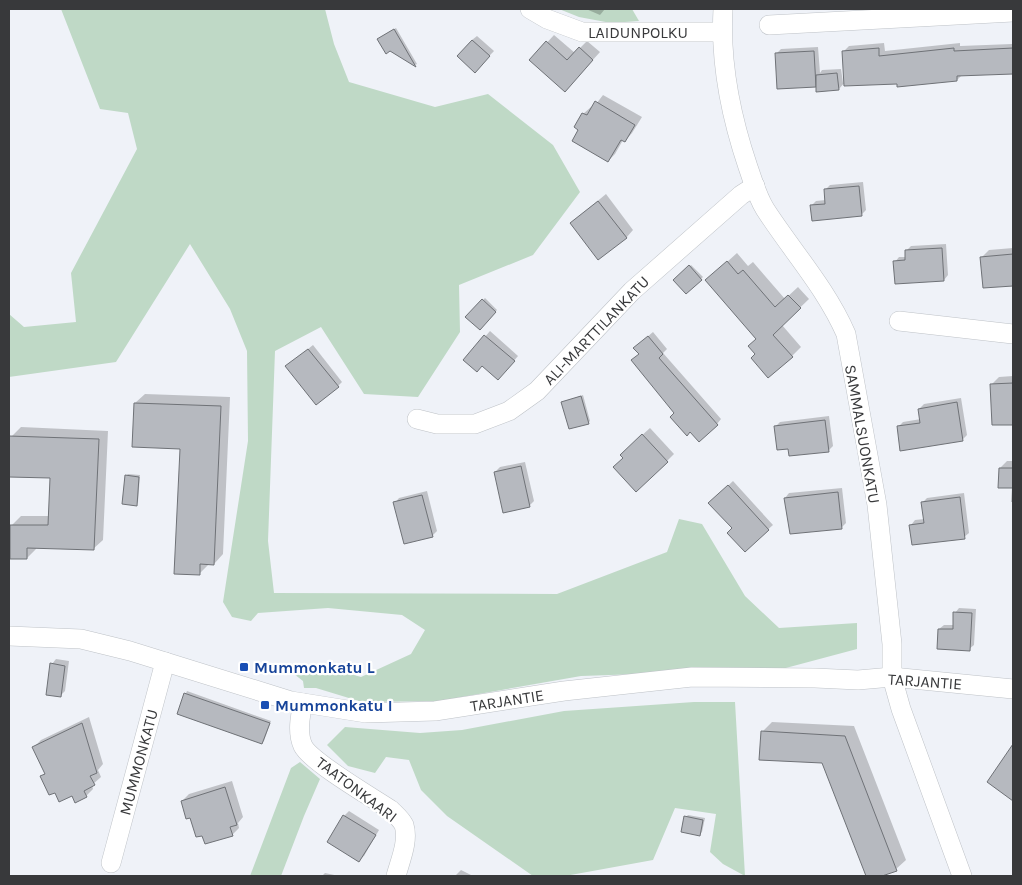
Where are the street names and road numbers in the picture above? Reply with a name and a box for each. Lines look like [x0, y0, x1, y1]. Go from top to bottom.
street label: LAIDUNPOLKU [588, 23, 688, 42]
street label: ALI-MARTTILANKATU [539, 272, 653, 389]
street label: SAMMALSUONKATU [841, 363, 884, 505]
street label: TARJANTIE [887, 669, 963, 694]
street label: TARJANTIE [469, 685, 545, 716]
street label: MUMMONKATU [115, 707, 162, 817]
street label: TAATONKAARI [312, 753, 401, 826]

